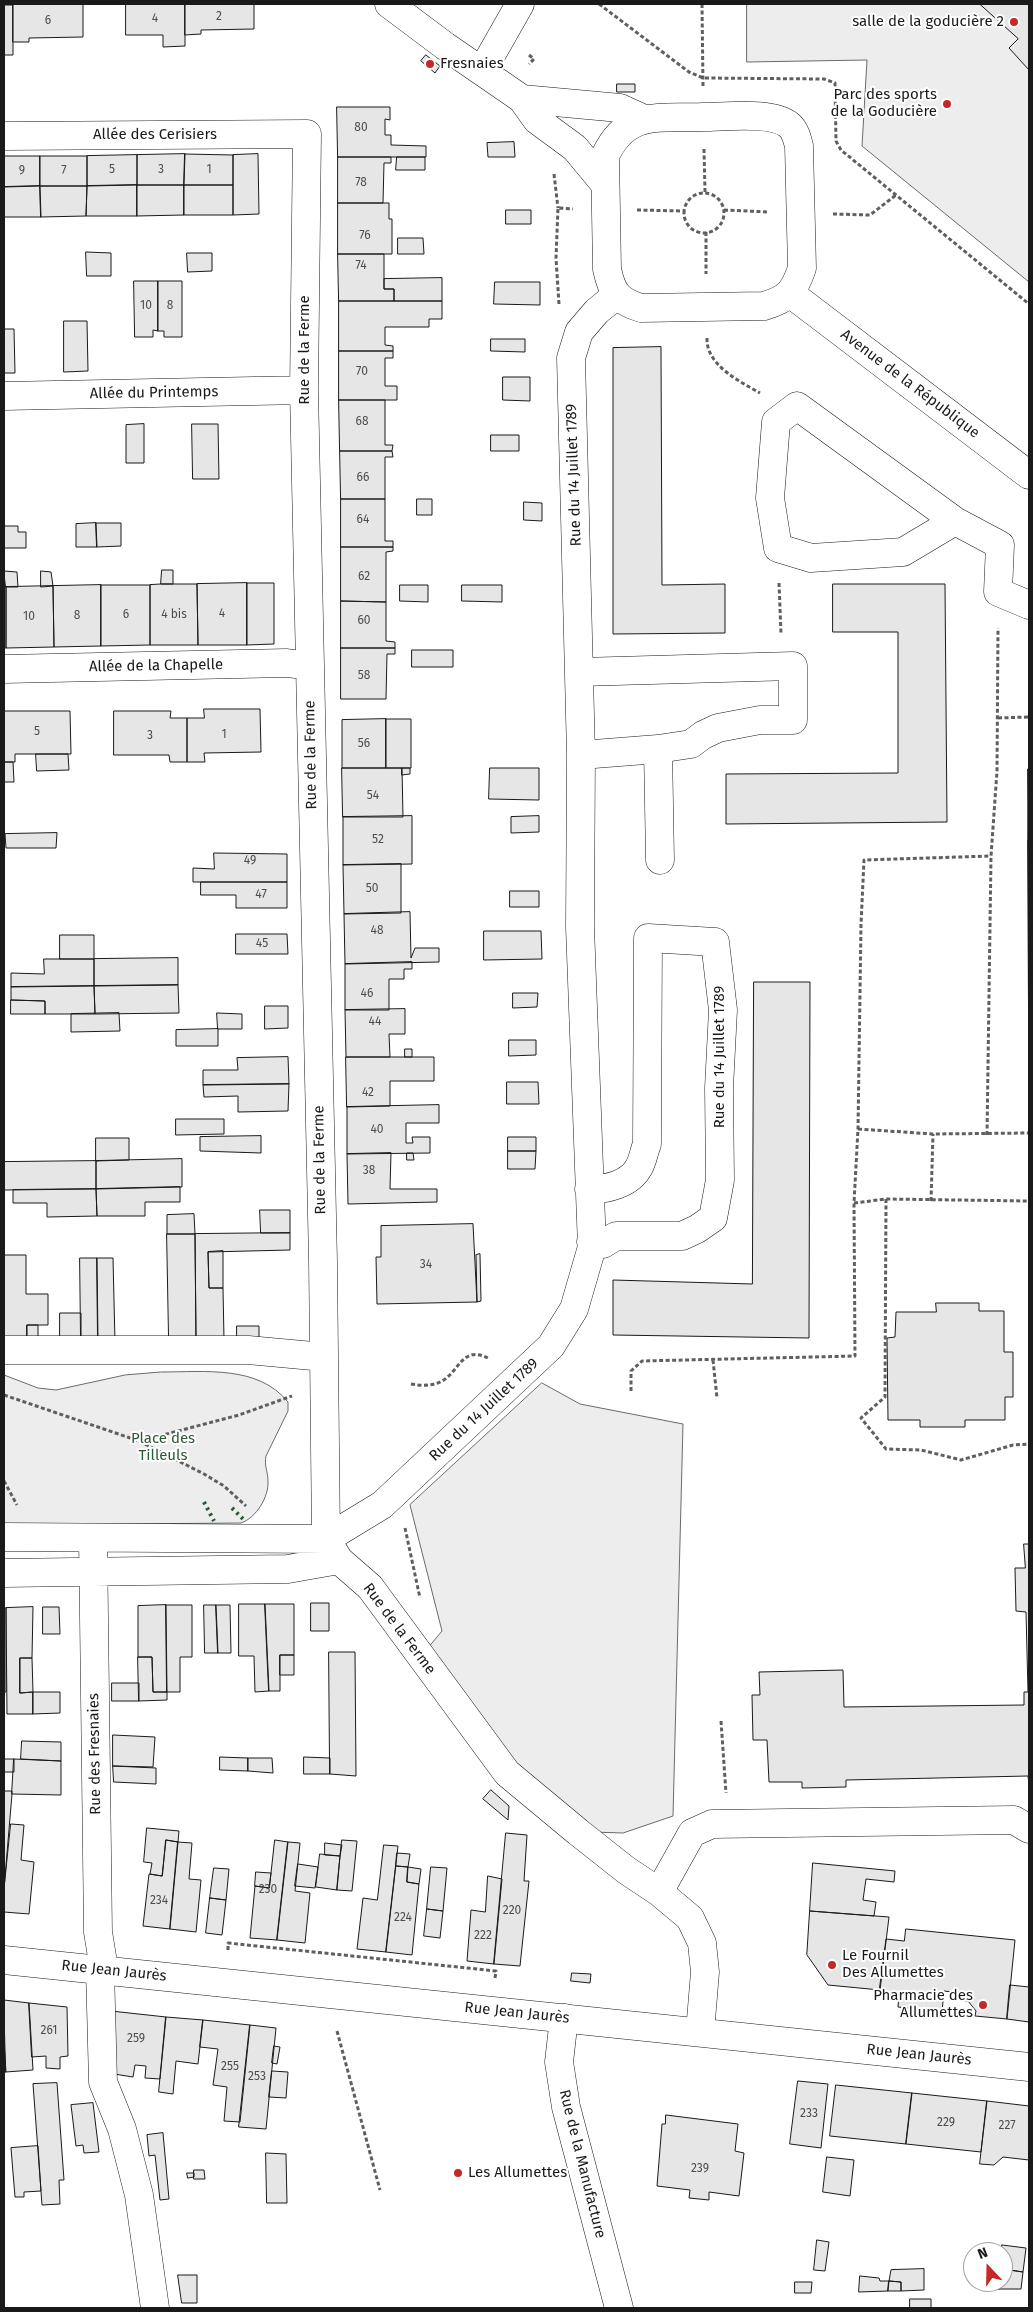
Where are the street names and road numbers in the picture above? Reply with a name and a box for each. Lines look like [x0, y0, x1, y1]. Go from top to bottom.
street label: Allée des Cerisiers [93, 126, 217, 144]
street label: Rue de la Ferme [296, 295, 314, 405]
street label: Avenue de la République [837, 326, 983, 442]
street label: Allée du Printemps [90, 383, 218, 403]
street label: Rue du 14 Juillet 1789 [563, 403, 585, 547]
street label: Allée de la Chapelle [89, 656, 223, 676]
street label: Rue de la Ferme [301, 700, 321, 810]
street label: Rue du 14 Juillet 1789 [711, 986, 729, 1128]
street label: Rue de la Ferme [310, 1105, 330, 1215]
street label: Rue du 14 Juillet 1789 [426, 1355, 542, 1465]
street label: Rue de la Ferme [359, 1580, 439, 1678]
street label: Rue des Fresnaies [85, 1693, 105, 1815]
street label: Rue Jean Jaurès [61, 1957, 167, 1985]
street label: Rue Jean Jaurès [464, 1999, 570, 2027]
street label: Rue Jean Jaurès [866, 2041, 972, 2069]
street label: Rue de la Manufacture [555, 2088, 609, 2240]

